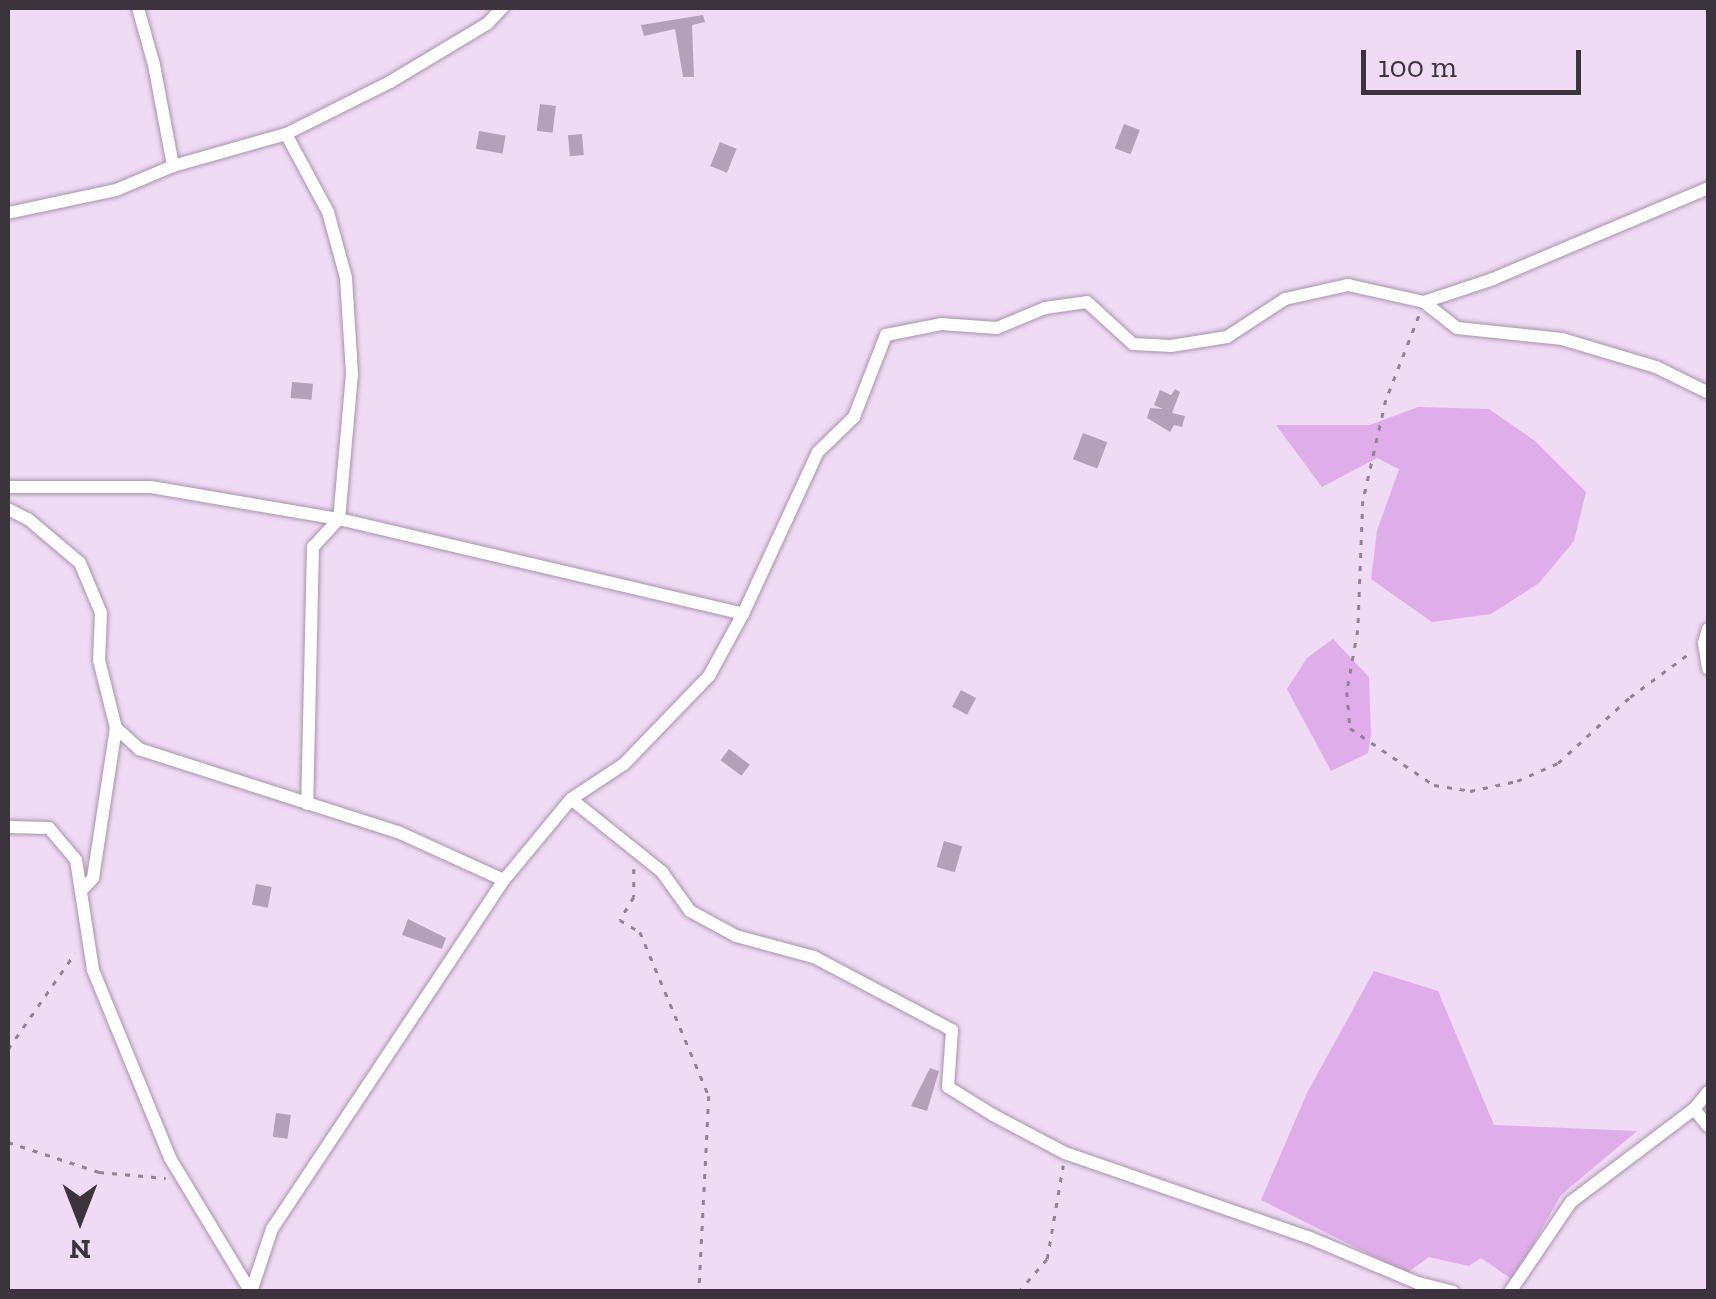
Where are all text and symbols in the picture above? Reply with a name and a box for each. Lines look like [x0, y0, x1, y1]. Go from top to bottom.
scale bar [1366, 30, 1586, 92]
text: 100 m [1378, 49, 1457, 85]
north arrow [30, 1169, 130, 1269]
text: N [69, 1233, 91, 1266]

